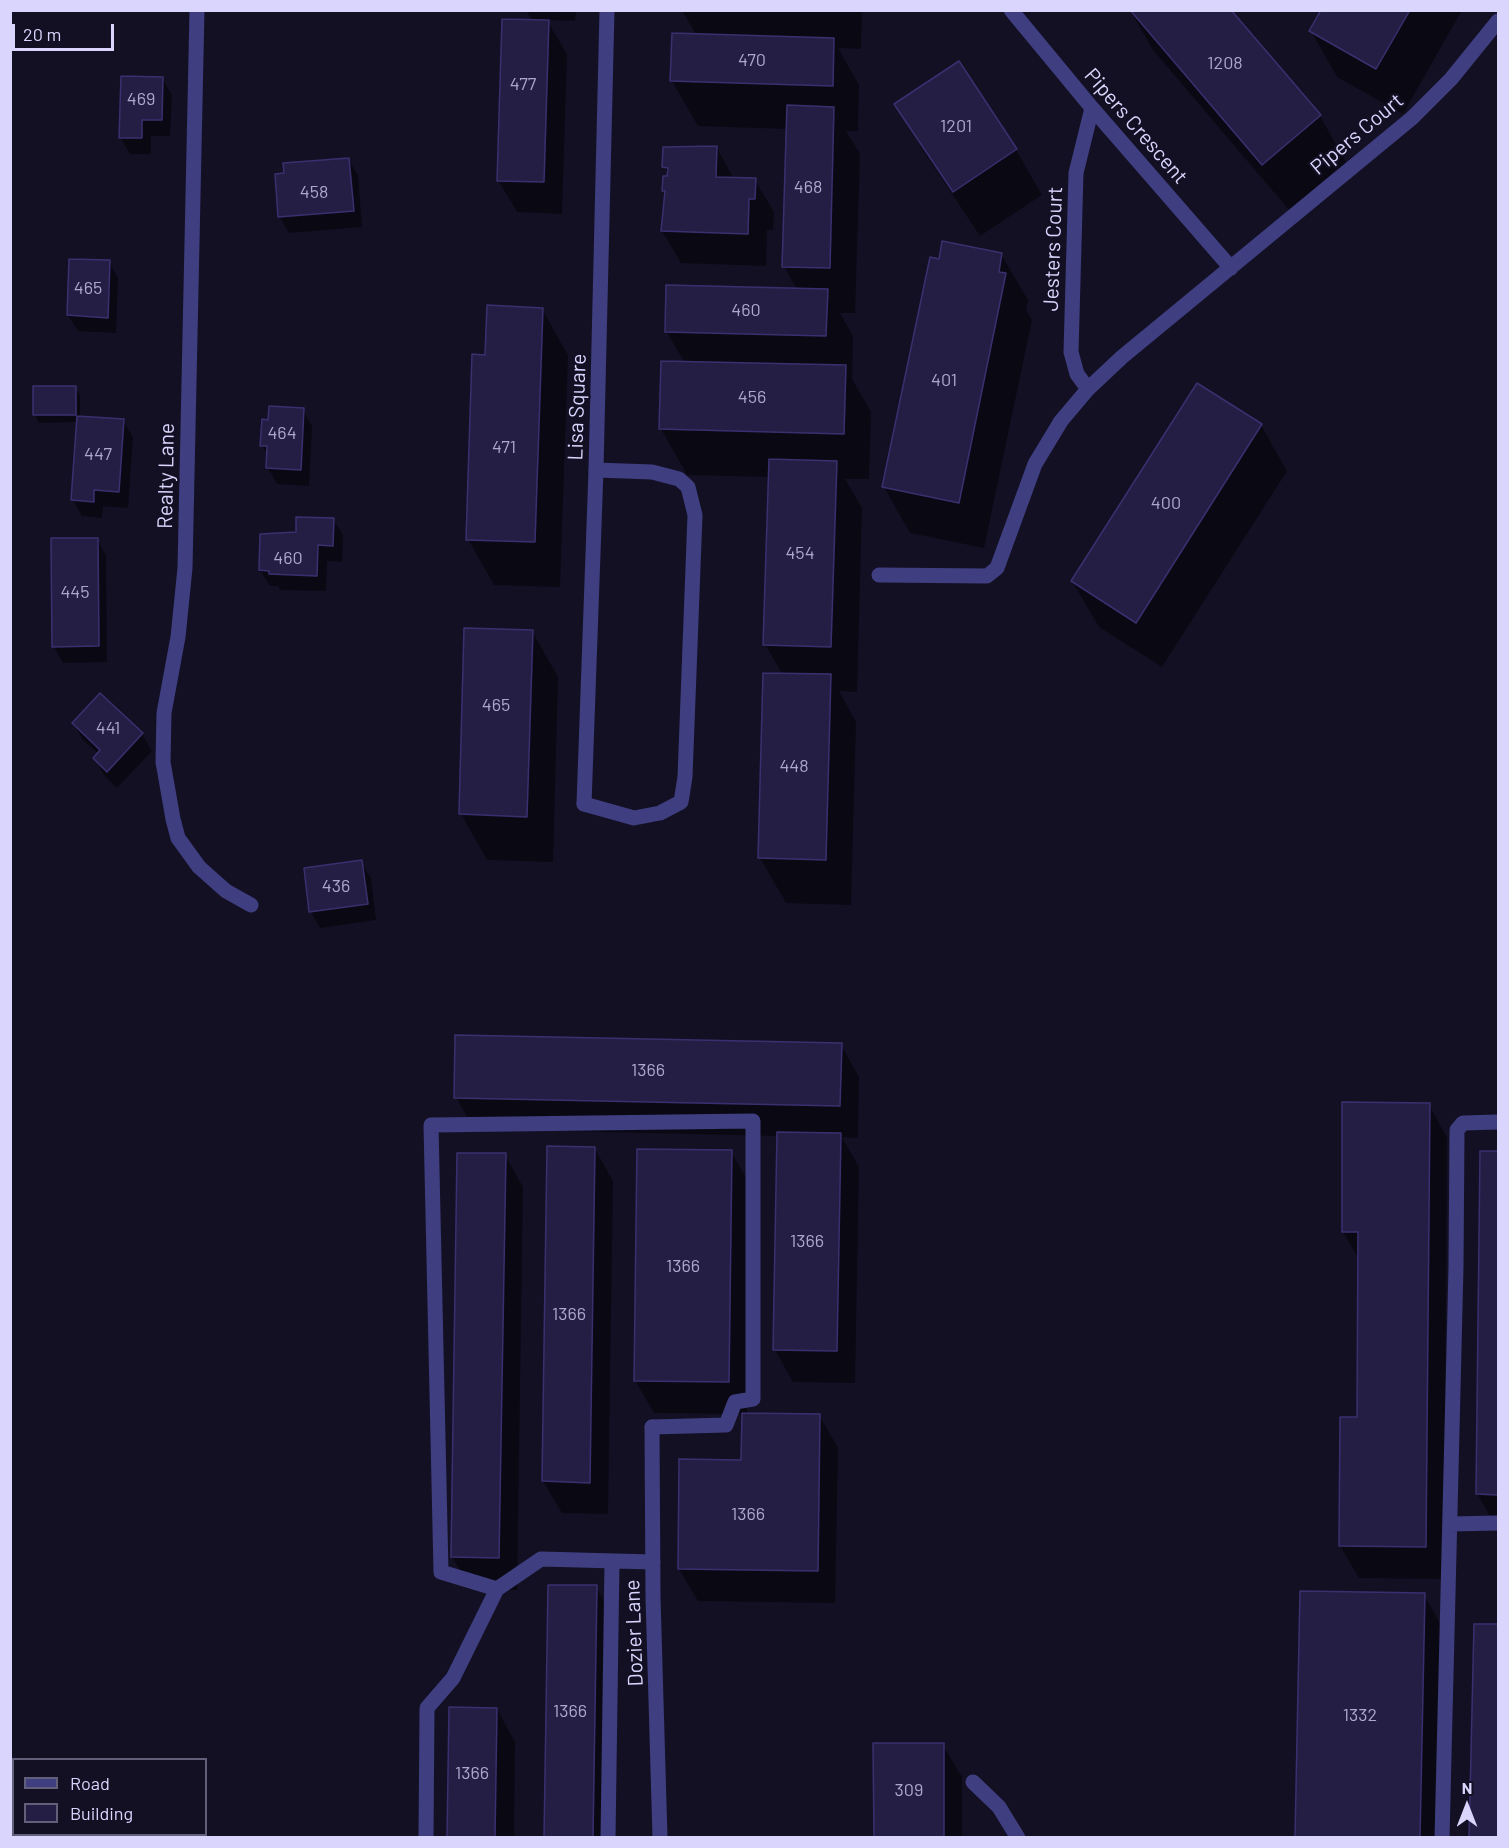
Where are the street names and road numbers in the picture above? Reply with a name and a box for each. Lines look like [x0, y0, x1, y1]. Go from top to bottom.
street label: Pipers Crescent [1079, 63, 1193, 189]
street label: Pipers Court [1305, 88, 1409, 180]
street label: Jesters Court [1038, 186, 1068, 312]
street label: Lisa Square [563, 353, 591, 461]
street label: Realty Lane [152, 423, 180, 529]
street label: Dozier Lane [620, 1579, 648, 1687]

